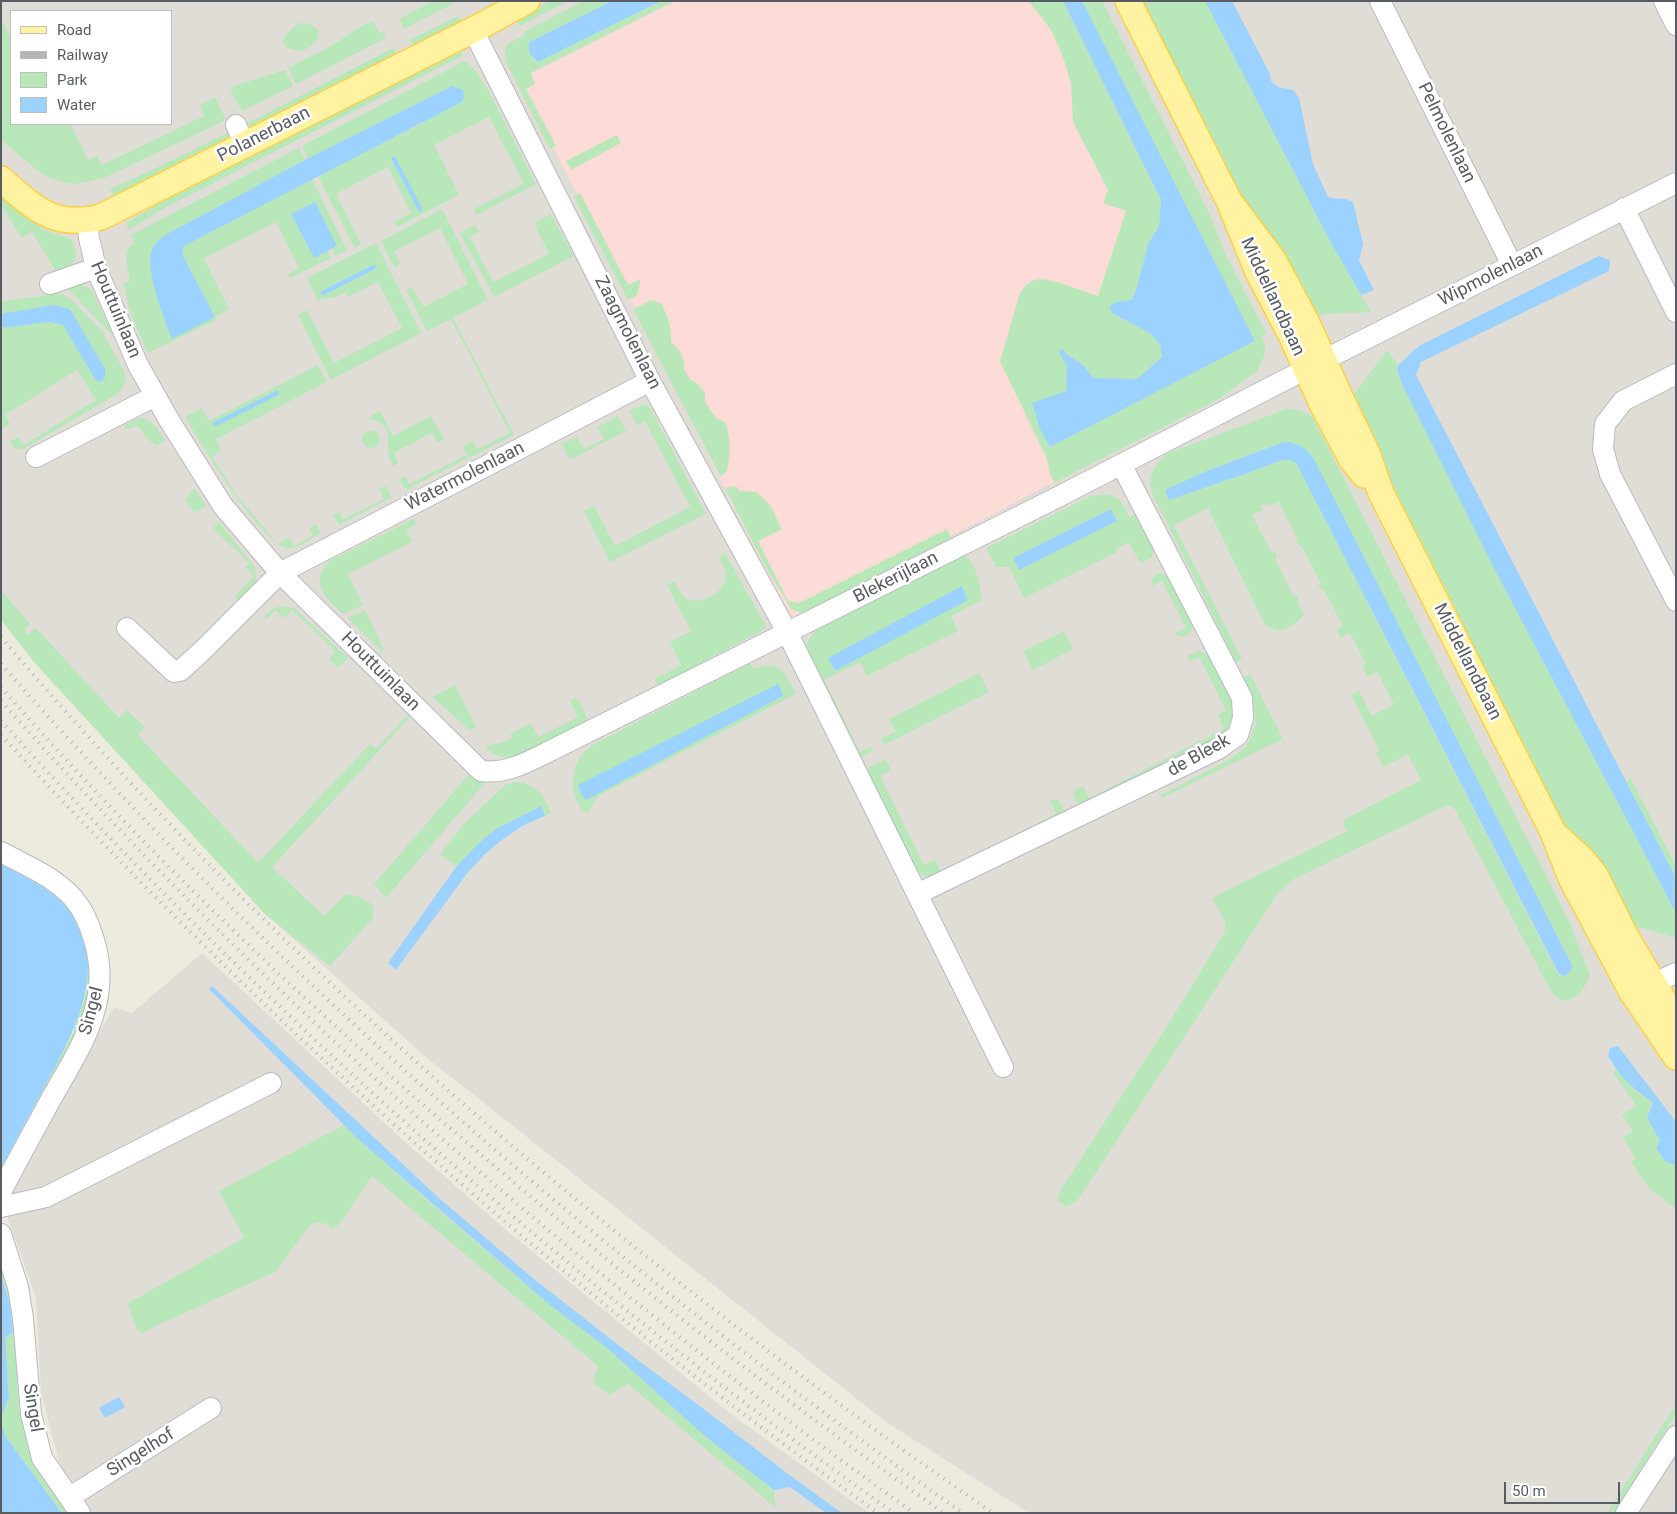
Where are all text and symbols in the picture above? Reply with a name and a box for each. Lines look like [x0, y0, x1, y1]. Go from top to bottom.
legend [10, 10, 172, 125]
text: Road [57, 21, 91, 39]
text: Railway [57, 46, 108, 64]
text: Park [57, 71, 87, 89]
street label: Pelmolenlaan [1412, 79, 1480, 187]
text: Water [57, 96, 96, 114]
street label: Polanerbaan [214, 102, 314, 168]
street label: Middellandbaan [1235, 234, 1309, 360]
street label: Wipmolenlaan [1435, 240, 1547, 312]
street label: Houttuinlaan [85, 258, 145, 362]
street label: Zaagmolenlaan [589, 273, 665, 393]
street label: Watermolenlaan [402, 438, 528, 516]
street label: Blekerijlaan [850, 547, 942, 609]
street label: Middellandbaan [1428, 600, 1506, 724]
street label: Houttuinlaan [336, 628, 424, 716]
street label: de Bleek [1164, 730, 1234, 782]
street label: Singel [75, 985, 109, 1037]
street label: Singel [17, 1382, 47, 1434]
street label: Singelhof [103, 1424, 179, 1482]
scale bar [1507, 1472, 1623, 1504]
text: 50 m [1512, 1482, 1546, 1500]

